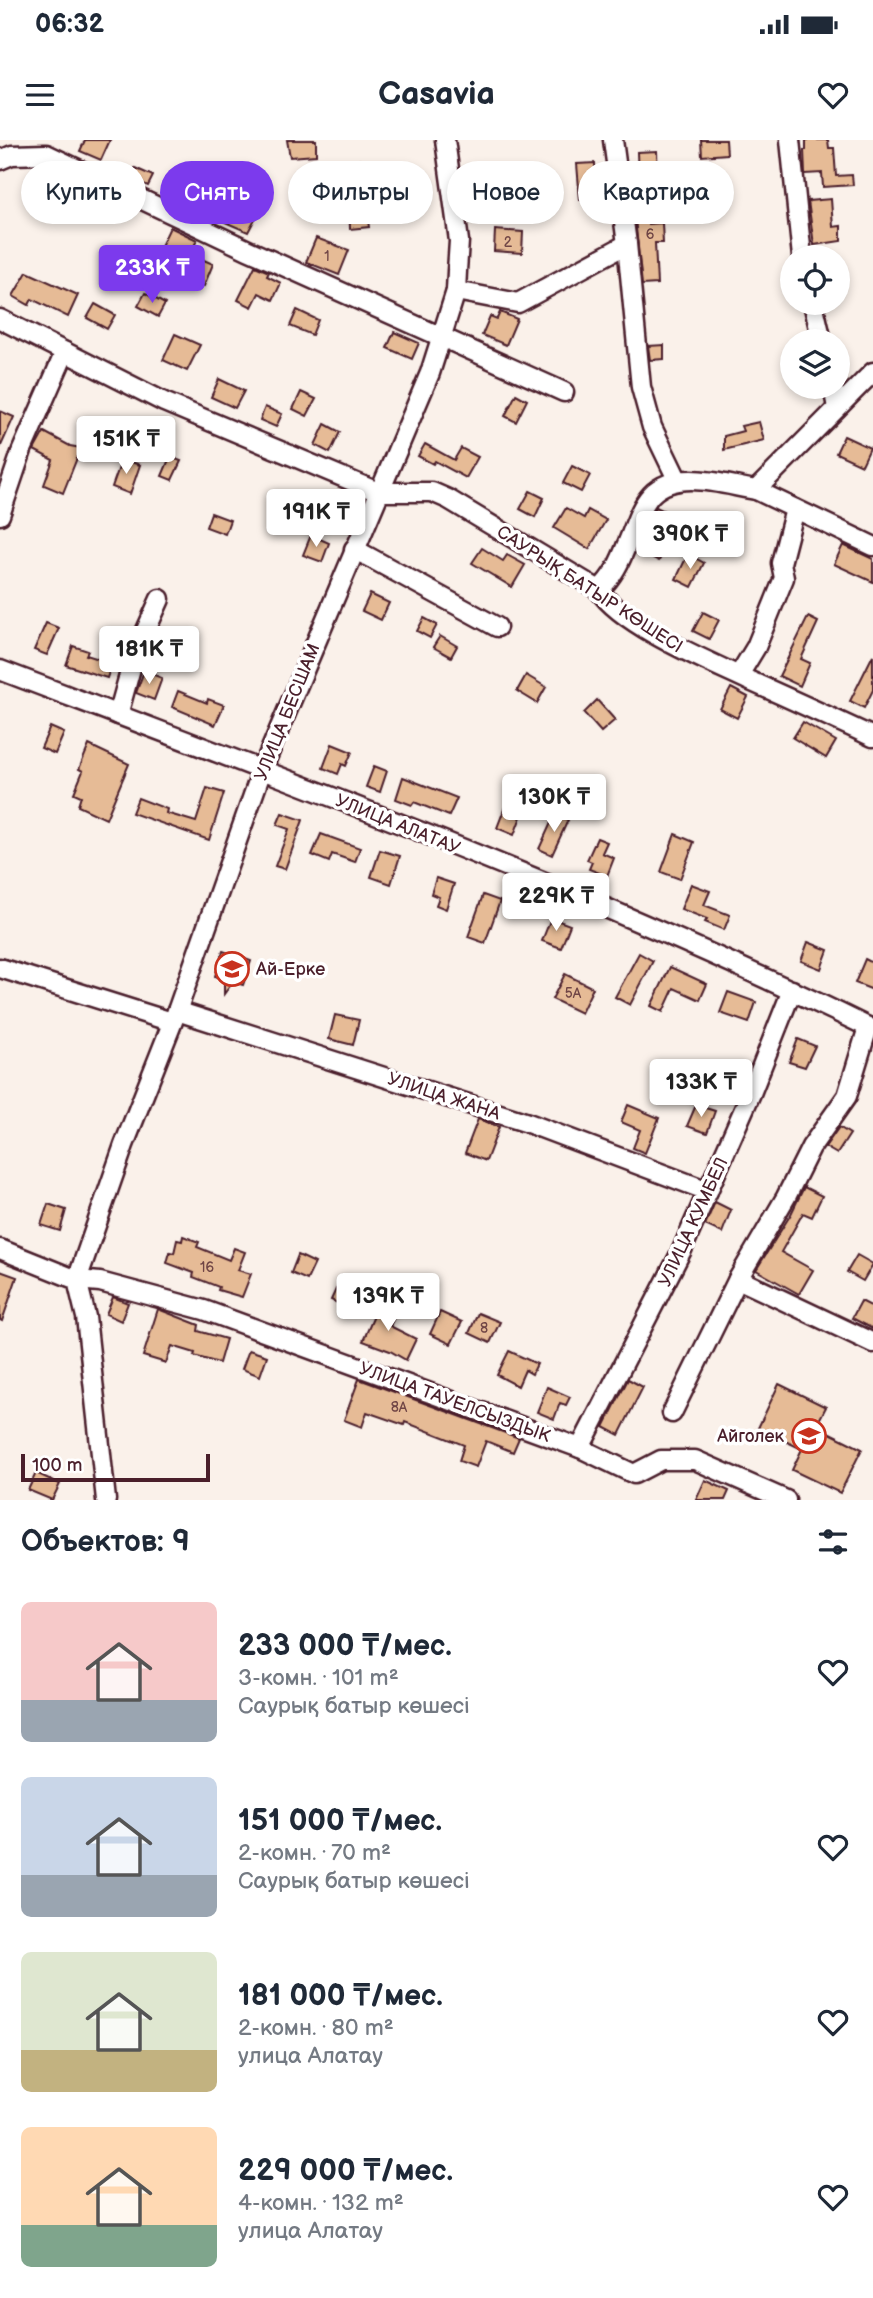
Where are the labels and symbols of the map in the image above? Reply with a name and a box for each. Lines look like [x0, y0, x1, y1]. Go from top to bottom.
house number: 6 [646, 226, 655, 243]
house number: 2 [504, 234, 513, 251]
pin: 233K ₸ [95, 246, 209, 305]
house number: 1 [324, 248, 330, 265]
pin: 151K ₸ [69, 416, 183, 476]
pin: 191K ₸ [259, 490, 373, 549]
pin: 390K ₸ [633, 512, 747, 571]
street label: САУРЫҚ БАТЫР КӨШЕСІ [493, 521, 687, 657]
pin: 181K ₸ [92, 626, 206, 686]
street label: УЛИЦА БЕСШАМ [250, 641, 325, 784]
pin: 130K ₸ [497, 774, 611, 834]
street label: УЛИЦА АЛАТАУ [332, 790, 463, 859]
pin: 229K ₸ [499, 874, 613, 933]
school or university icon: Ай-Ерке [213, 950, 251, 988]
place label: Ай-Ерке [255, 959, 325, 980]
house number: 5А [565, 985, 582, 1002]
pin: 133K ₸ [644, 1060, 758, 1119]
street label: УЛИЦА ЖАНА [385, 1068, 503, 1125]
street label: УЛИЦА КУМБЕЛ [654, 1154, 733, 1290]
house number: 16 [200, 1259, 214, 1276]
pin: 139K ₸ [331, 1274, 445, 1333]
house number: 8 [480, 1320, 488, 1337]
street label: УЛИЦА ТАУЕЛСЫЗДЫК [356, 1358, 554, 1447]
house number: 8А [391, 1399, 408, 1416]
school or university icon: Айголек [790, 1417, 828, 1455]
place label: Айголек [716, 1426, 784, 1447]
scale bar [21, 1451, 210, 1483]

